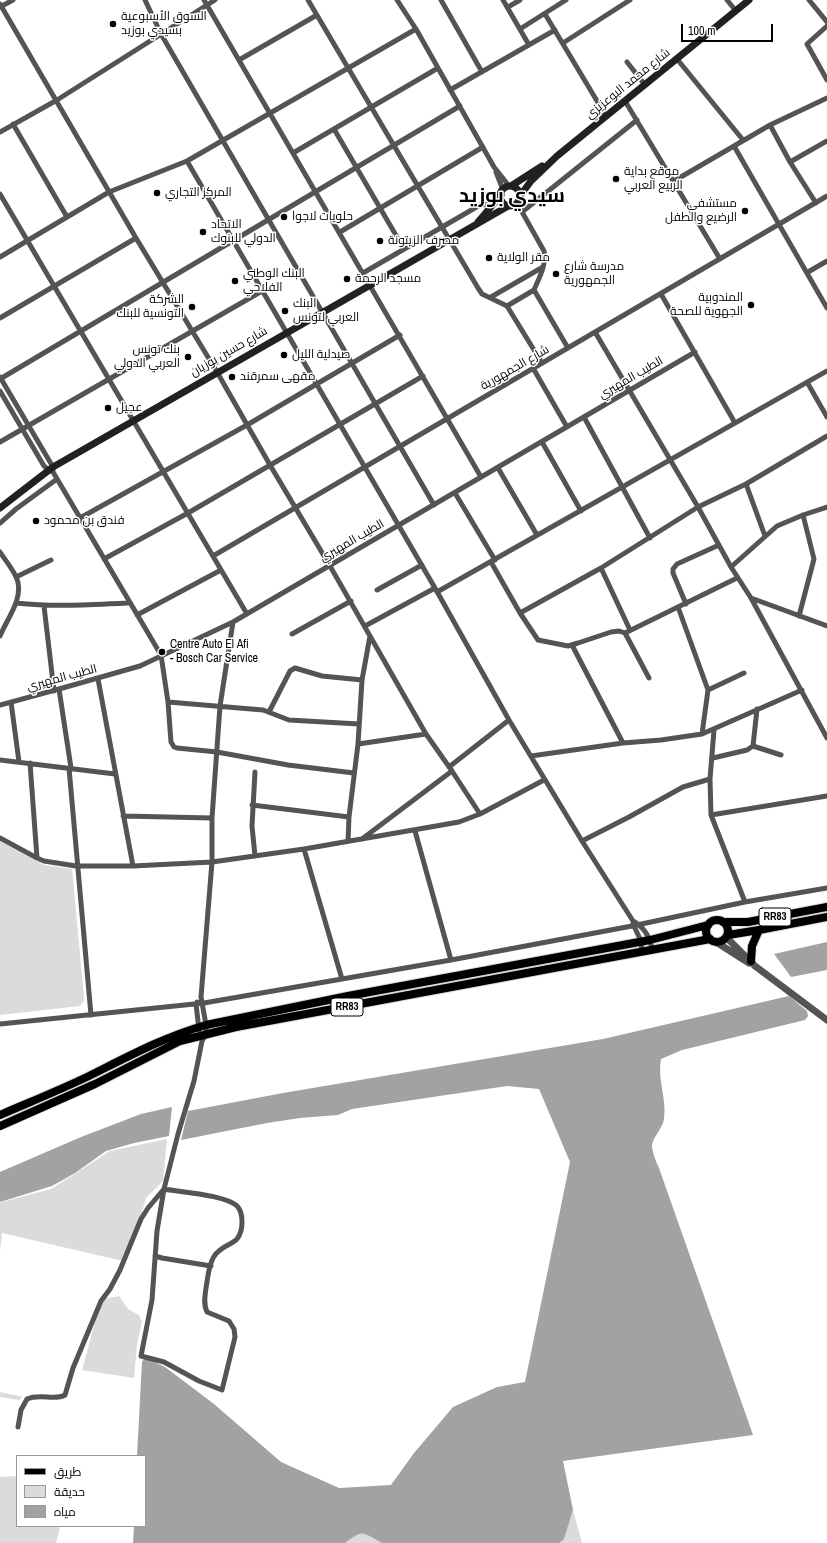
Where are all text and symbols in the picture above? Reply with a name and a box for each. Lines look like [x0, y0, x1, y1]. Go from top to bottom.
place label: السوق الأسبوعية بسيدي بوزيد [121, 10, 207, 38]
scale bar [683, 16, 775, 42]
marker: السوق الأسبوعية بسيدي بوزيد [108, 19, 118, 29]
text: 100 m [688, 23, 715, 39]
street label: شارع محمد البوعزيزي [583, 46, 673, 122]
place label: موقع بداية الربيع العربي [624, 165, 683, 193]
marker: موقع بداية الربيع العربي [611, 174, 621, 184]
district label: سيدي بوزيد [459, 185, 565, 209]
place label: المركز التجاري [165, 186, 232, 200]
marker: المركز التجاري [152, 188, 162, 198]
place label: مستشفى الرضيع والطفل [665, 197, 737, 225]
marker: مستشفى الرضيع والطفل [740, 206, 750, 216]
place label: حلويات لاجوا [292, 210, 353, 224]
marker: حلويات لاجوا [279, 212, 289, 222]
place label: الاتحاد الدولي للبنوك [211, 218, 276, 246]
marker: الاتحاد الدولي للبنوك [198, 227, 208, 237]
place label: مصرف الزيتونة [388, 234, 459, 248]
marker: مصرف الزيتونة [375, 236, 385, 246]
place label: مقر الولاية [497, 251, 550, 265]
marker: مقر الولاية [484, 253, 494, 263]
place label: مدرسة شارع الجمهورية [564, 260, 624, 288]
place label: البنك الوطني الفلاحي [243, 267, 305, 295]
marker: مدرسة شارع الجمهورية [551, 269, 561, 279]
place label: مسجد الرحمة [355, 272, 421, 286]
marker: مسجد الرحمة [342, 274, 352, 284]
marker: البنك الوطني الفلاحي [230, 276, 240, 286]
place label: المندوبية الجهوية للصحة [670, 291, 743, 319]
place label: الشركة التونسية للبنك [116, 293, 184, 321]
place label: البنك العربي لتونس [293, 297, 359, 325]
marker: المندوبية الجهوية للصحة [746, 300, 756, 310]
marker: الشركة التونسية للبنك [187, 302, 197, 312]
marker: البنك العربي لتونس [280, 306, 290, 316]
street label: شارع حسين بوزيان [188, 324, 270, 380]
place label: بنك تونس العربي الدولي [114, 343, 180, 371]
street label: شارع الجمهورية [478, 343, 552, 393]
place label: صيدلية الليل [292, 348, 350, 362]
marker: صيدلية الليل [279, 350, 289, 360]
marker: بنك تونس العربي الدولي [183, 352, 193, 362]
street label: الطيب المهيري [596, 354, 666, 402]
place label: مقهى سمرقند [240, 370, 315, 384]
marker: مقهى سمرقند [227, 372, 237, 382]
place label: عجيل [116, 401, 142, 415]
marker: عجيل [103, 403, 113, 413]
place label: فندق بن محمود [44, 514, 124, 528]
marker: فندق بن محمود [31, 516, 41, 526]
street label: الطيب المهيري [317, 517, 387, 565]
place label: Centre Auto El Afi - Bosch Car Service [170, 638, 258, 666]
marker: Centre Auto El Afi - Bosch Car Service [157, 647, 167, 657]
street label: الطيب المهيري [25, 662, 99, 694]
road number: RR83 [759, 908, 791, 926]
road number: RR83 [331, 998, 363, 1016]
legend [16, 1455, 146, 1527]
text: طريق [54, 1464, 81, 1480]
text: حديقة [54, 1484, 85, 1500]
text: مياه [54, 1504, 76, 1520]

